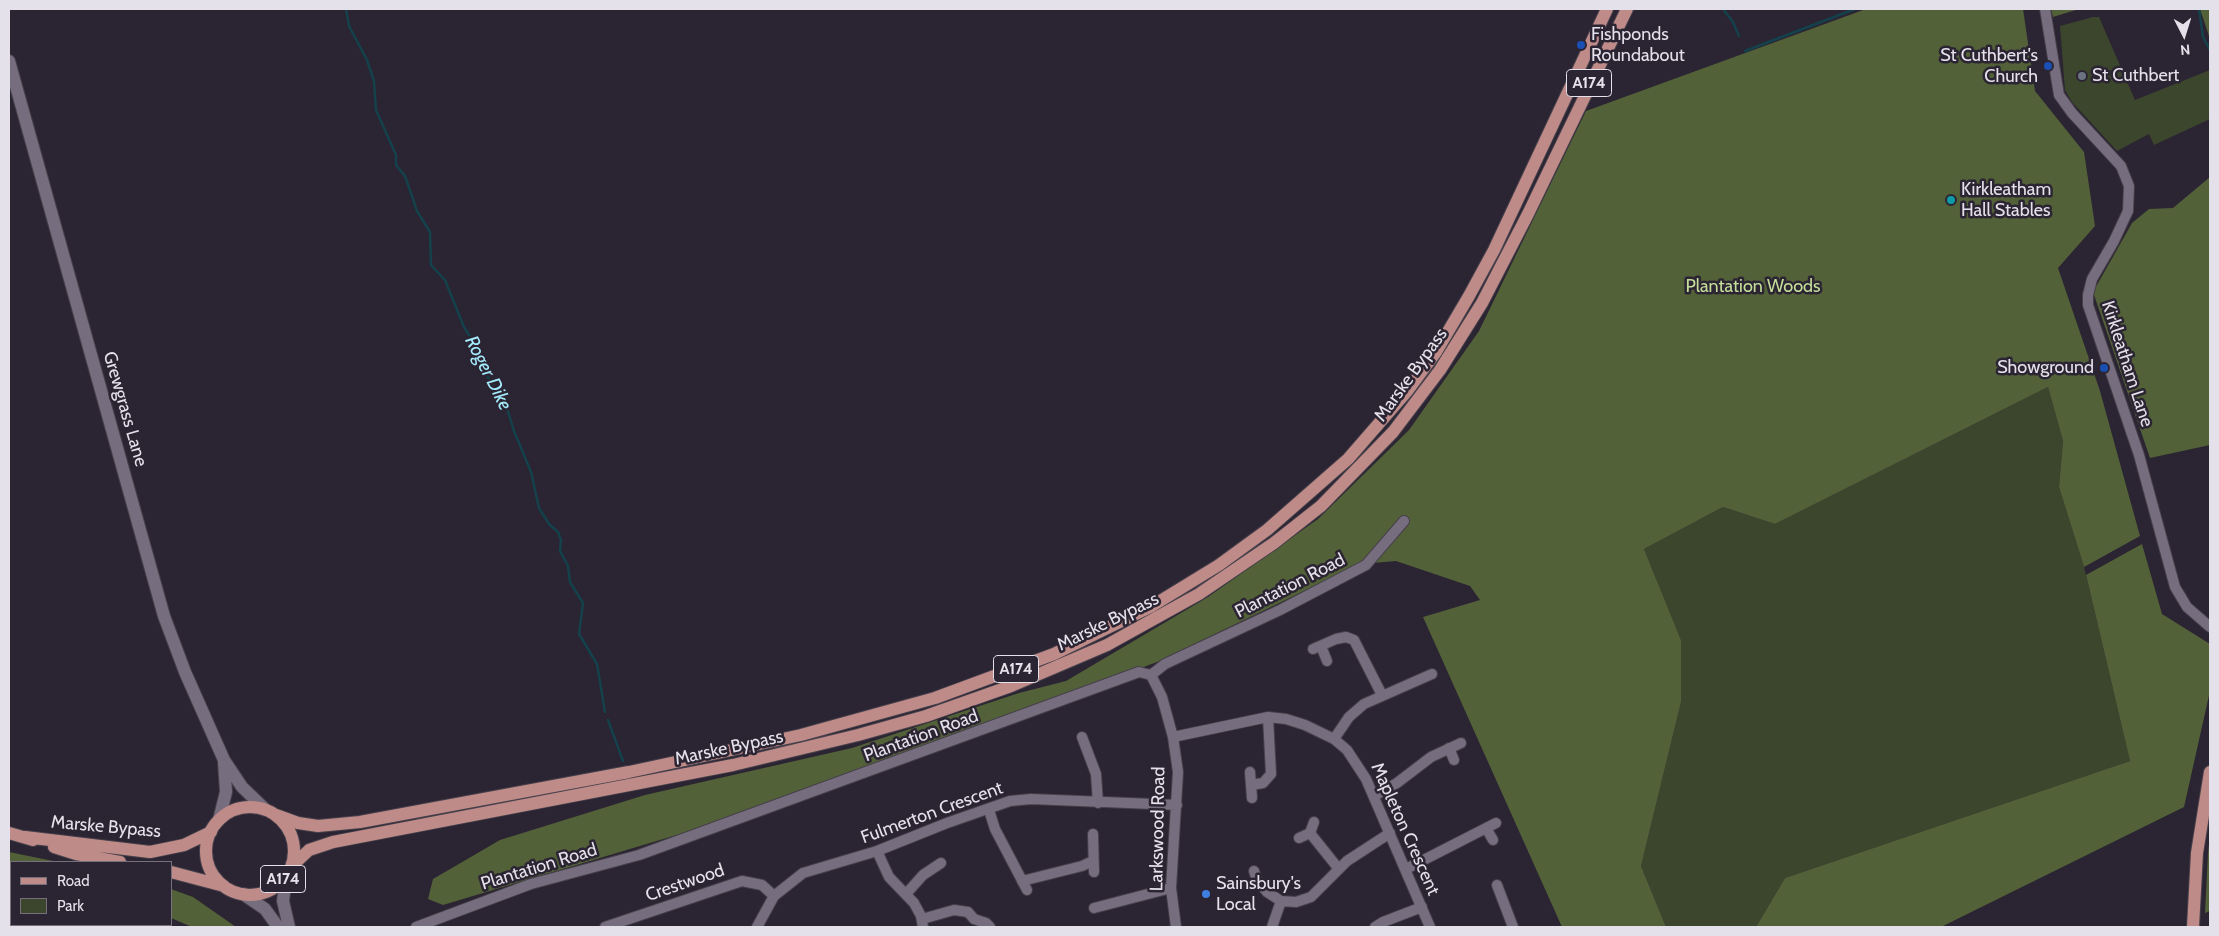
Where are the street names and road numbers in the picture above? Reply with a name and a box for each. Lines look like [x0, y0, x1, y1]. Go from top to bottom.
road number: A174 [1566, 70, 1612, 96]
street label: Kirkleatham Lane [2096, 298, 2158, 430]
street label: Marske Bypass [1370, 324, 1452, 426]
street label: Grewgrass Lane [98, 349, 152, 469]
street label: Plantation Road [1231, 549, 1349, 623]
street label: Marske Bypass [1054, 588, 1162, 656]
road number: A174 [994, 656, 1038, 682]
street label: Plantation Road [861, 705, 981, 767]
street label: Marske Bypass [673, 726, 785, 770]
street label: Mapleton Crescent [1366, 759, 1444, 899]
street label: Larkswood Road [1146, 766, 1170, 892]
street label: Fulmerton Crescent [858, 777, 1006, 849]
street label: Marske Bypass [50, 811, 162, 843]
street label: Plantation Road [478, 839, 600, 895]
street label: Crestwood [643, 859, 727, 907]
road number: A174 [260, 866, 306, 892]

